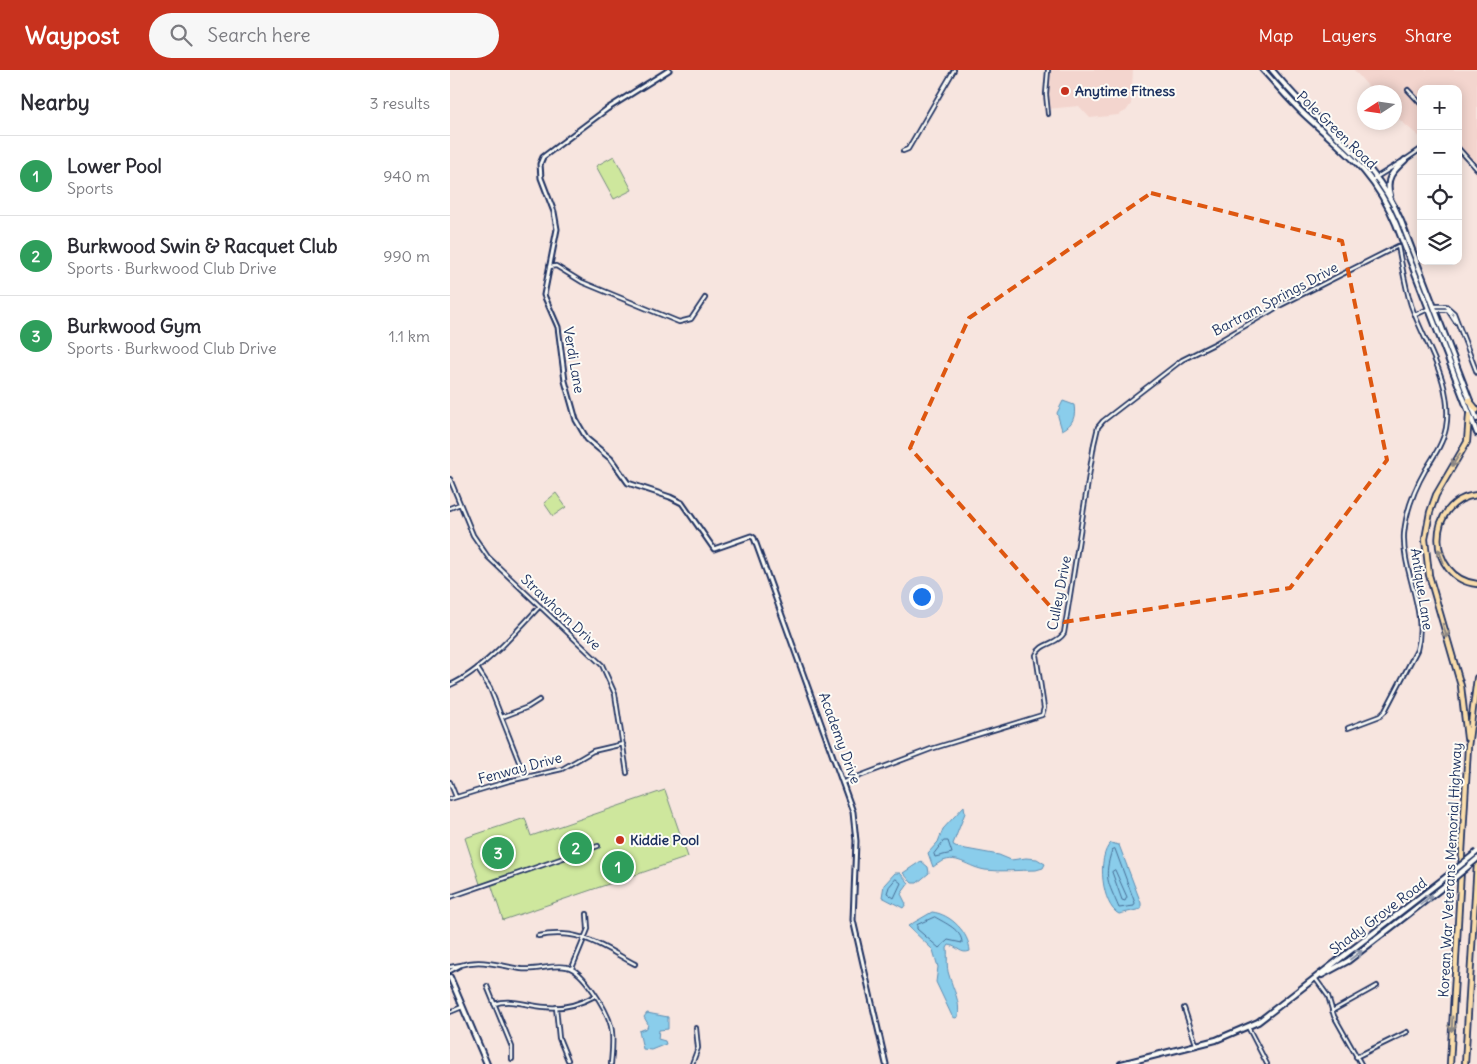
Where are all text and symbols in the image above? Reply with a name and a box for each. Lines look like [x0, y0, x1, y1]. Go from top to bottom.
search box [149, 13, 499, 58]
text: Waypost [25, 20, 119, 50]
icon: search [167, 21, 195, 49]
text: Search here [207, 23, 310, 47]
text: Map [1258, 24, 1293, 47]
text: Layers [1321, 24, 1377, 47]
text: Share [1405, 24, 1452, 47]
place label: Anytime Fitness [1075, 82, 1176, 100]
marker: Anytime Fitness [1059, 85, 1071, 97]
north arrow [1357, 85, 1402, 130]
map controls [1417, 85, 1462, 265]
button: + [1417, 85, 1462, 130]
street label: Pole Green Road [1293, 87, 1381, 173]
text: Nearby [20, 89, 90, 116]
text: 3 results [370, 93, 430, 113]
button: − [1417, 130, 1462, 175]
text: Lower Pool [67, 154, 162, 178]
text: 1 [33, 166, 39, 186]
text: 940 m [383, 166, 430, 186]
button: locate [1417, 175, 1462, 220]
text: Sports [67, 178, 113, 198]
button: layers [1417, 220, 1462, 265]
text: Burkwood Swin & Racquet Club [67, 234, 337, 258]
text: 2 [32, 246, 40, 266]
text: 990 m [383, 246, 430, 266]
text: Sports · Burkwood Club Drive [67, 258, 277, 278]
street label: Bartram Springs Drive [1209, 258, 1341, 340]
text: Burkwood Gym [67, 314, 201, 338]
street label: Verdi Lane [559, 325, 589, 395]
text: 3 [31, 326, 41, 346]
text: 1.1 km [389, 326, 430, 346]
text: Sports · Burkwood Club Drive [67, 338, 277, 358]
one-way arrow [1451, 453, 1461, 467]
street label: Antique Lane [1407, 547, 1437, 631]
one-way arrow [1436, 548, 1445, 564]
street label: Culley Drive [1043, 554, 1075, 632]
street label: Strawhorn Drive [517, 570, 605, 654]
your location [909, 584, 935, 610]
one-way arrow [1441, 622, 1451, 638]
street label: Academy Drive [815, 690, 865, 786]
street label: Korean War Veterans Memorial Highway [1434, 742, 1466, 998]
street label: Fenway Drive [476, 748, 564, 788]
pin: 2 [560, 829, 592, 867]
place label: Kiddie Pool [630, 831, 699, 849]
pin: 3 [482, 834, 514, 872]
marker: Kiddie Pool [614, 834, 626, 846]
pin: 1 [602, 848, 634, 886]
street label: Shady Grove Road [1326, 873, 1430, 959]
one-way arrow [1419, 895, 1432, 906]
one-way arrow [1349, 950, 1363, 960]
one-way arrow [1448, 1015, 1457, 1031]

